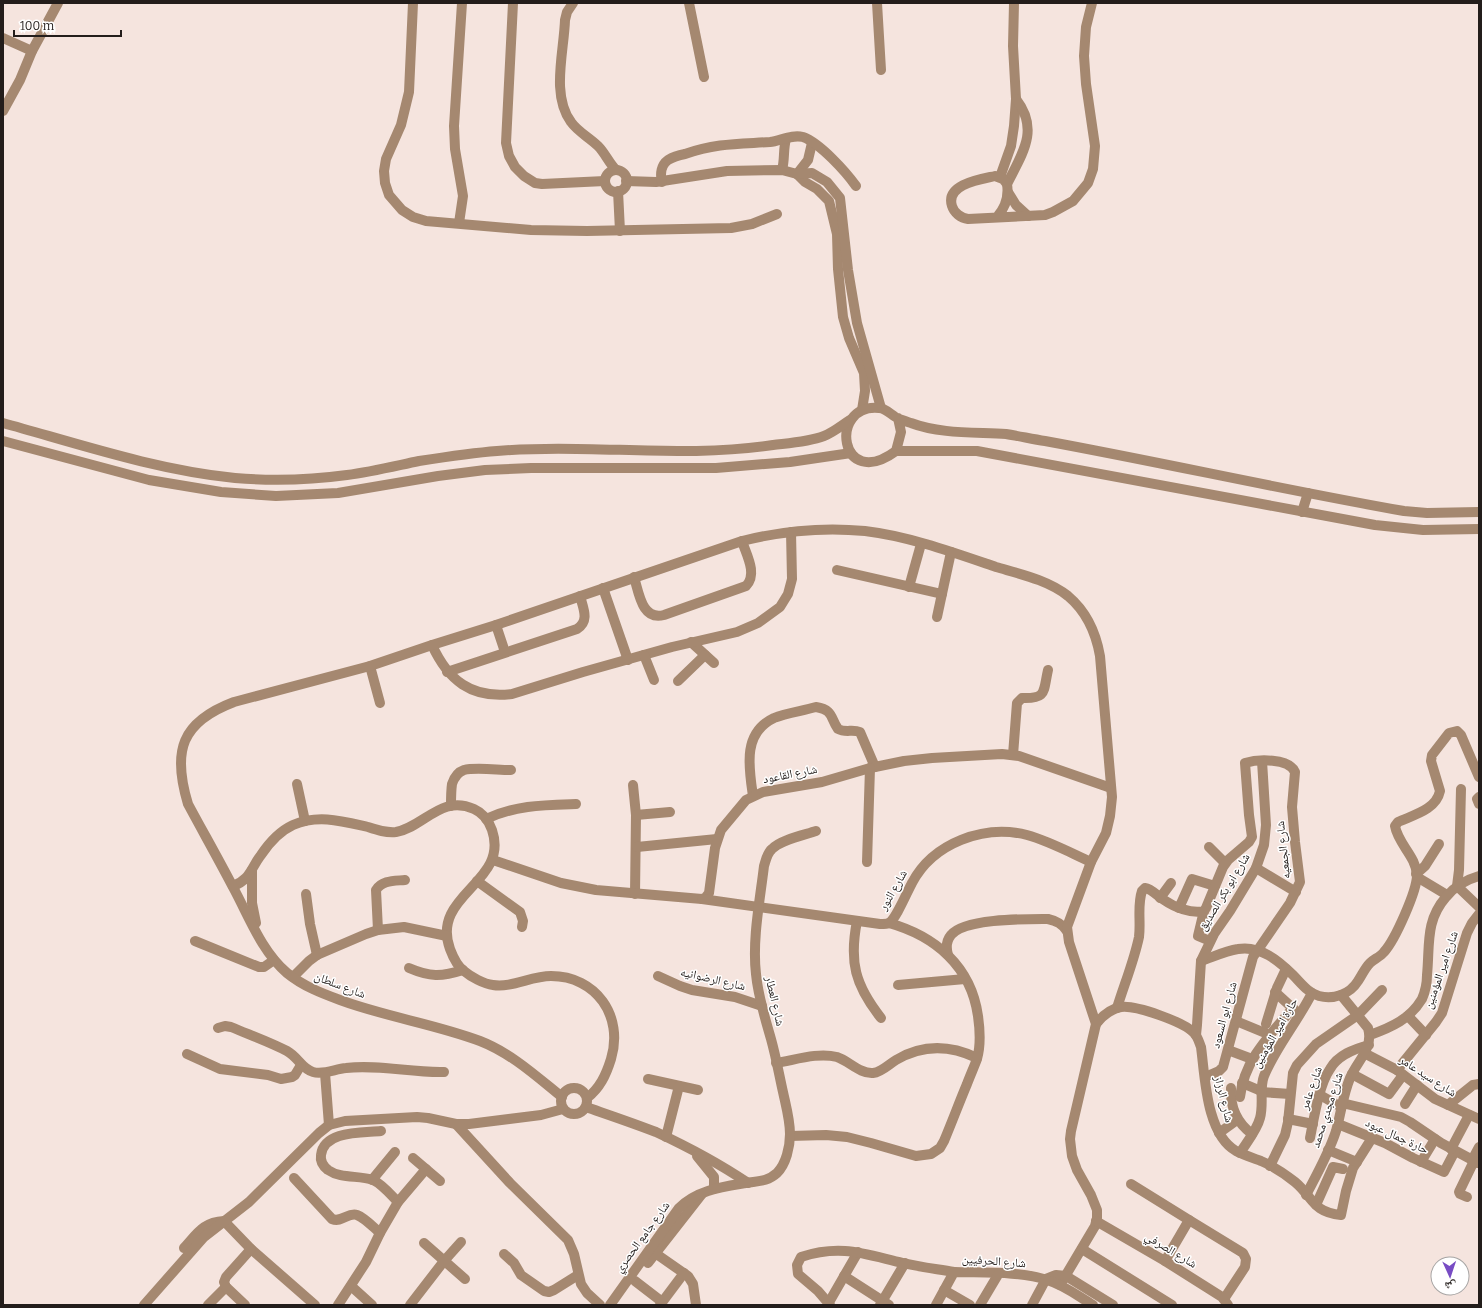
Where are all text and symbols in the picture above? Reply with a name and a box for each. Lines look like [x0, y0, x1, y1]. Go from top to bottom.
scale bar [14, 12, 121, 38]
text: 100 m [20, 19, 55, 33]
street label: شارع القاعود [762, 762, 819, 787]
street label: شارع الجمعيه [1273, 820, 1294, 880]
street label: شارع ابو بكر الصديق [1195, 851, 1253, 934]
street label: شارع النور [875, 867, 911, 914]
street label: شارع امير المؤمنين [1421, 929, 1462, 1011]
street label: شارع الرضوانيه [679, 965, 747, 994]
street label: شارع سلطان [312, 969, 368, 1002]
street label: شارع العطار [761, 974, 788, 1028]
street label: شارع ابو السعود [1208, 980, 1241, 1050]
street label: حارة امير المؤمنين [1249, 995, 1301, 1071]
street label: شارع سيد عامر [1396, 1052, 1459, 1100]
street label: شارع عامر [1297, 1065, 1326, 1113]
street label: شارع مجدي محمد [1308, 1071, 1349, 1150]
street label: شارع الرزاز [1210, 1073, 1237, 1124]
street label: حارة جمال عبود [1363, 1115, 1431, 1157]
street label: شارع جامع الحصري [612, 1199, 675, 1277]
street label: شارع الصرفي [1141, 1229, 1200, 1274]
street label: شارع الحرفيين [961, 1252, 1027, 1271]
north arrow [1430, 1256, 1470, 1296]
text: ش [1444, 1278, 1457, 1292]

